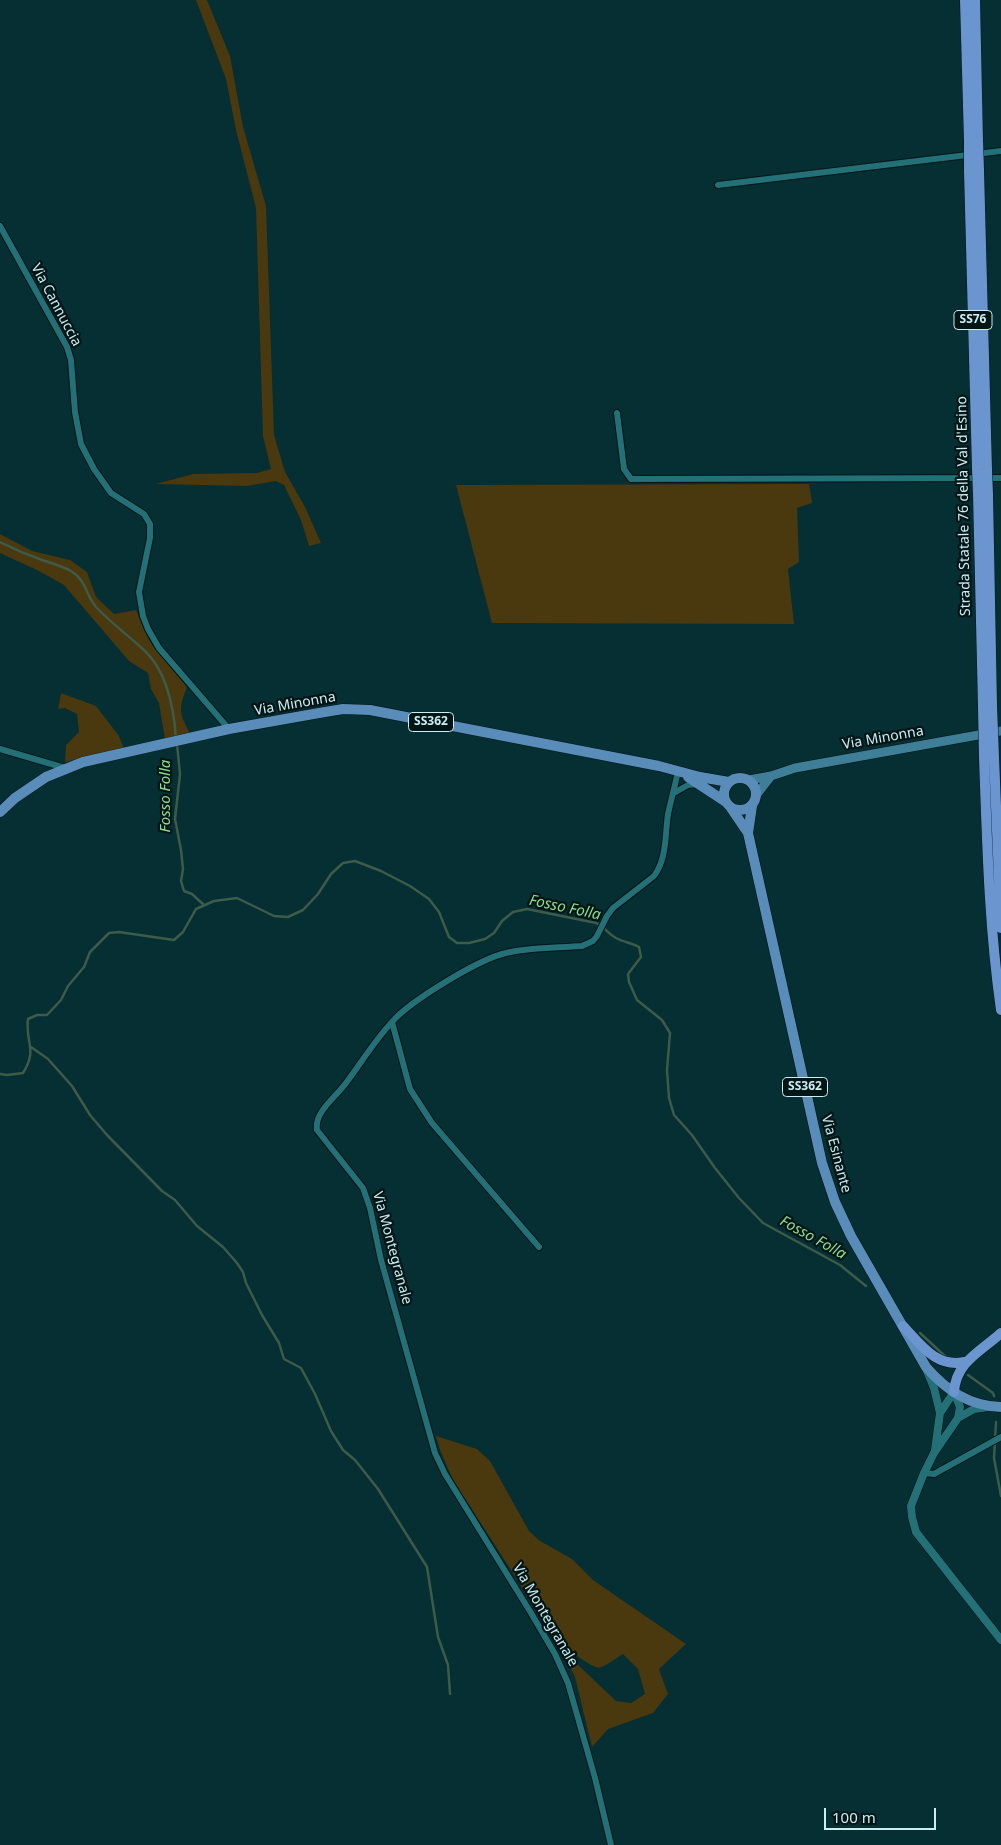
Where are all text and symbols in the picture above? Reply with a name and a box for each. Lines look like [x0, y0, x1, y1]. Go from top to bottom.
street label: Via Cannuccia [27, 261, 85, 349]
road number: SS76 [954, 310, 992, 330]
street label: Strada Statale 76 della Val d'Esino [954, 396, 974, 616]
street label: Via Minonna [253, 689, 337, 719]
road number: SS362 [408, 712, 454, 732]
street label: Via Minonna [841, 723, 925, 753]
water label: Fosso Folla [157, 760, 175, 832]
water label: Fosso Folla [528, 892, 602, 924]
road number: SS362 [782, 1078, 828, 1096]
street label: Via Esinante [818, 1113, 854, 1195]
street label: Via Montegranale [369, 1190, 415, 1306]
water label: Fosso Folla [777, 1212, 849, 1264]
street label: Via Montegranale [509, 1560, 581, 1670]
scale bar [826, 1798, 938, 1830]
text: 100 m [832, 1807, 876, 1827]

